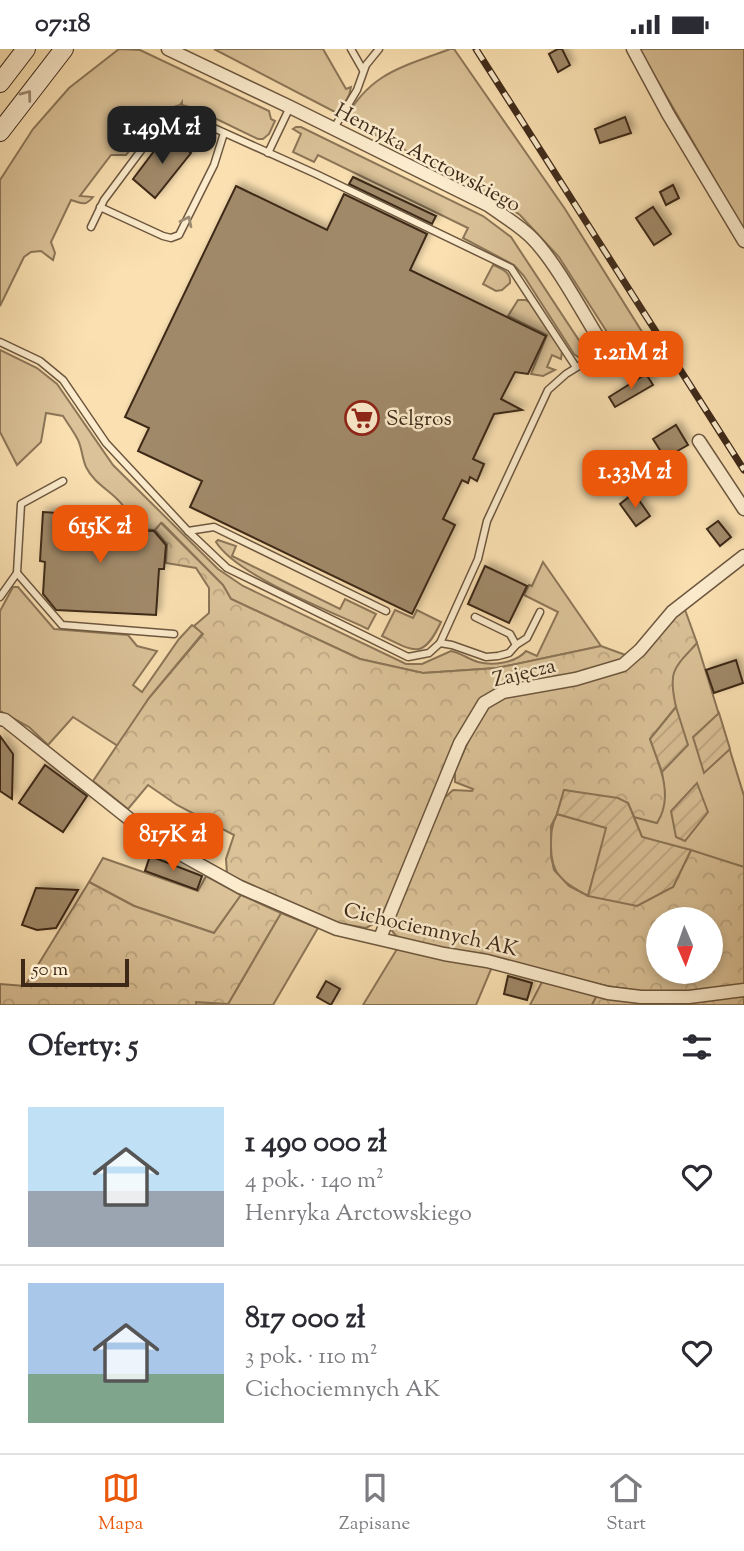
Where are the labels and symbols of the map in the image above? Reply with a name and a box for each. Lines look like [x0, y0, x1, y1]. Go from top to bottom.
one-way arrow [19, 90, 31, 102]
street label: Henryka Arctowskiego [329, 97, 526, 221]
pin: 1.49M zł [90, 107, 234, 166]
one-way arrow [178, 216, 192, 228]
pin: 1.21M zł [559, 331, 703, 391]
supermarket icon: Selgros [343, 399, 381, 437]
place label: Selgros [386, 405, 452, 435]
pin: 1.33M zł [563, 451, 707, 510]
pin: 615K zł [35, 505, 165, 565]
street label: Zajęcza [490, 652, 559, 696]
pin: 817K zł [108, 813, 238, 873]
street label: Cichociemnych AK [340, 896, 521, 966]
north arrow [646, 907, 723, 983]
scale bar [21, 956, 130, 988]

